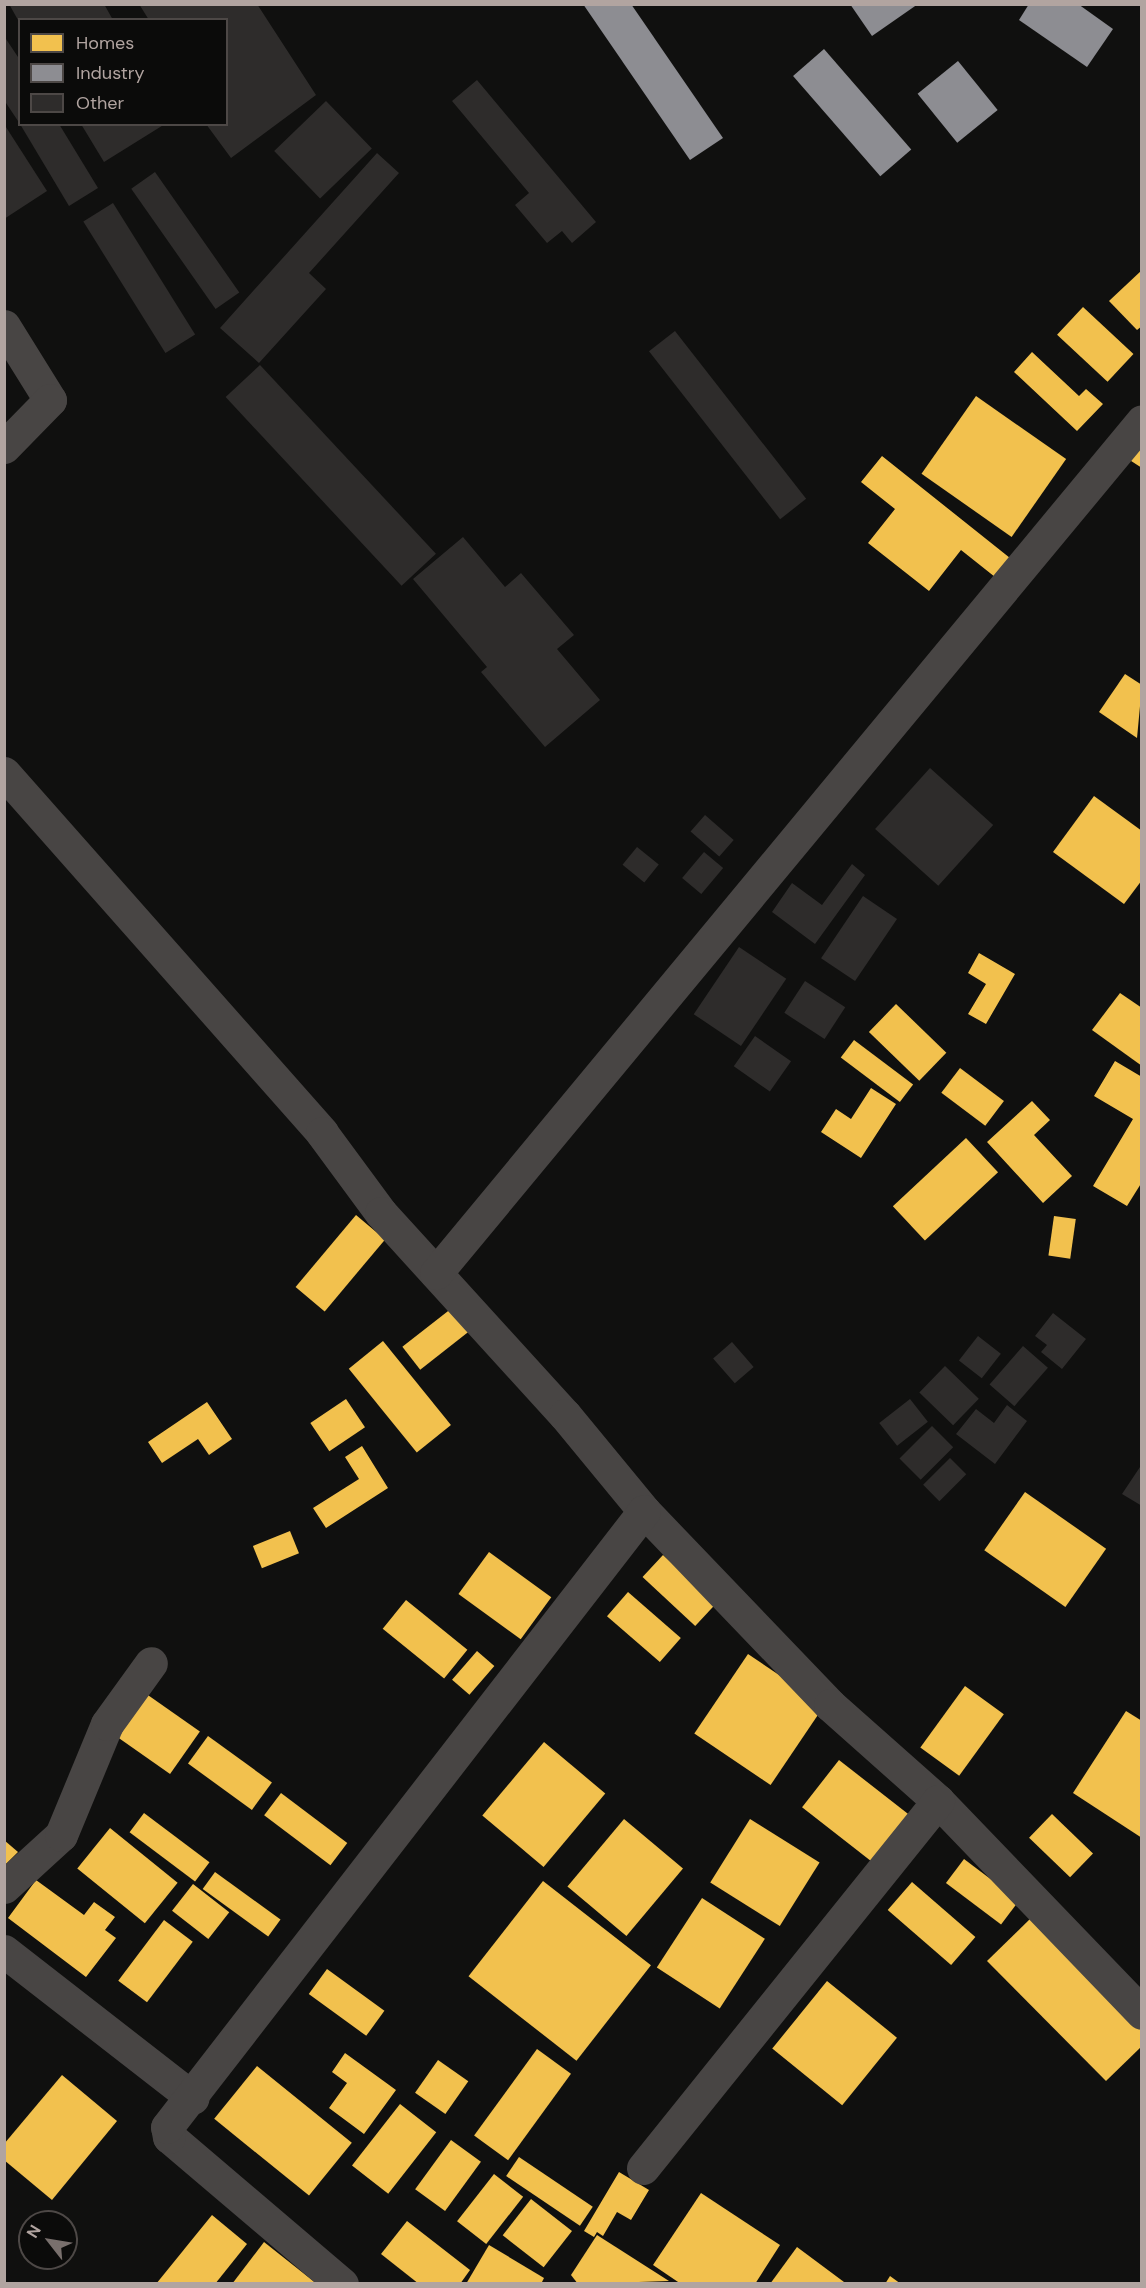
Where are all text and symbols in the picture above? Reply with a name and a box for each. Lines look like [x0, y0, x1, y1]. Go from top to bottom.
legend [18, 18, 228, 126]
text: Homes [76, 31, 134, 55]
text: Industry [76, 61, 145, 85]
text: Other [76, 91, 124, 115]
north arrow [18, 2210, 78, 2270]
text: N [22, 2221, 46, 2242]

